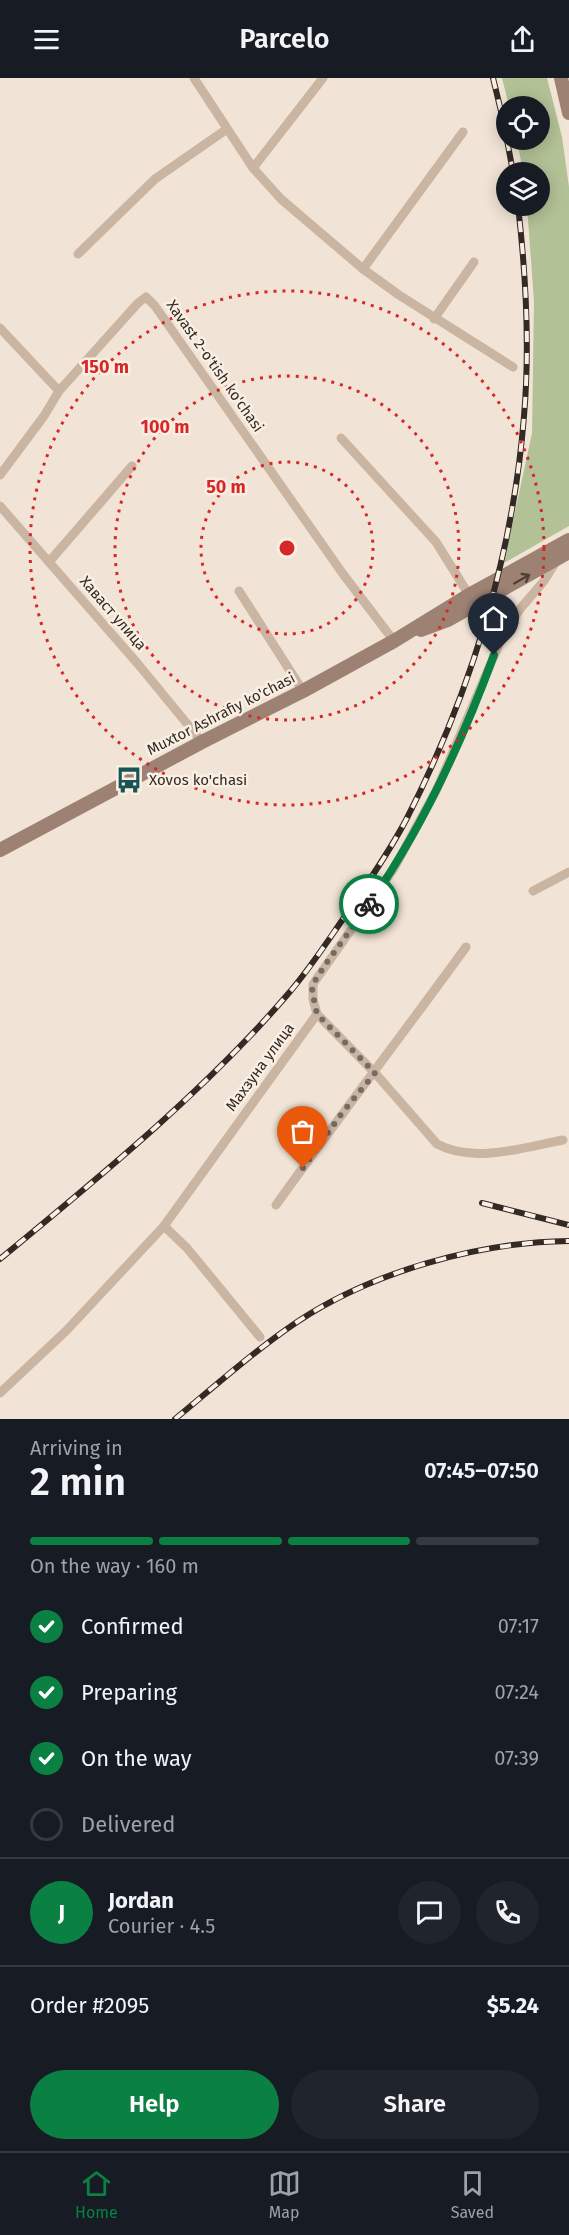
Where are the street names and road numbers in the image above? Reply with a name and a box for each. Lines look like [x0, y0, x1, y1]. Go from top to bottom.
street label: Xavast 2-o'tish ko'chasi [163, 297, 267, 435]
street label: Хаваст улица [76, 572, 150, 654]
street label: Muxtor Ashrafiy ko'chasi [144, 669, 298, 759]
street label: Махзуна улица [222, 1019, 298, 1115]

